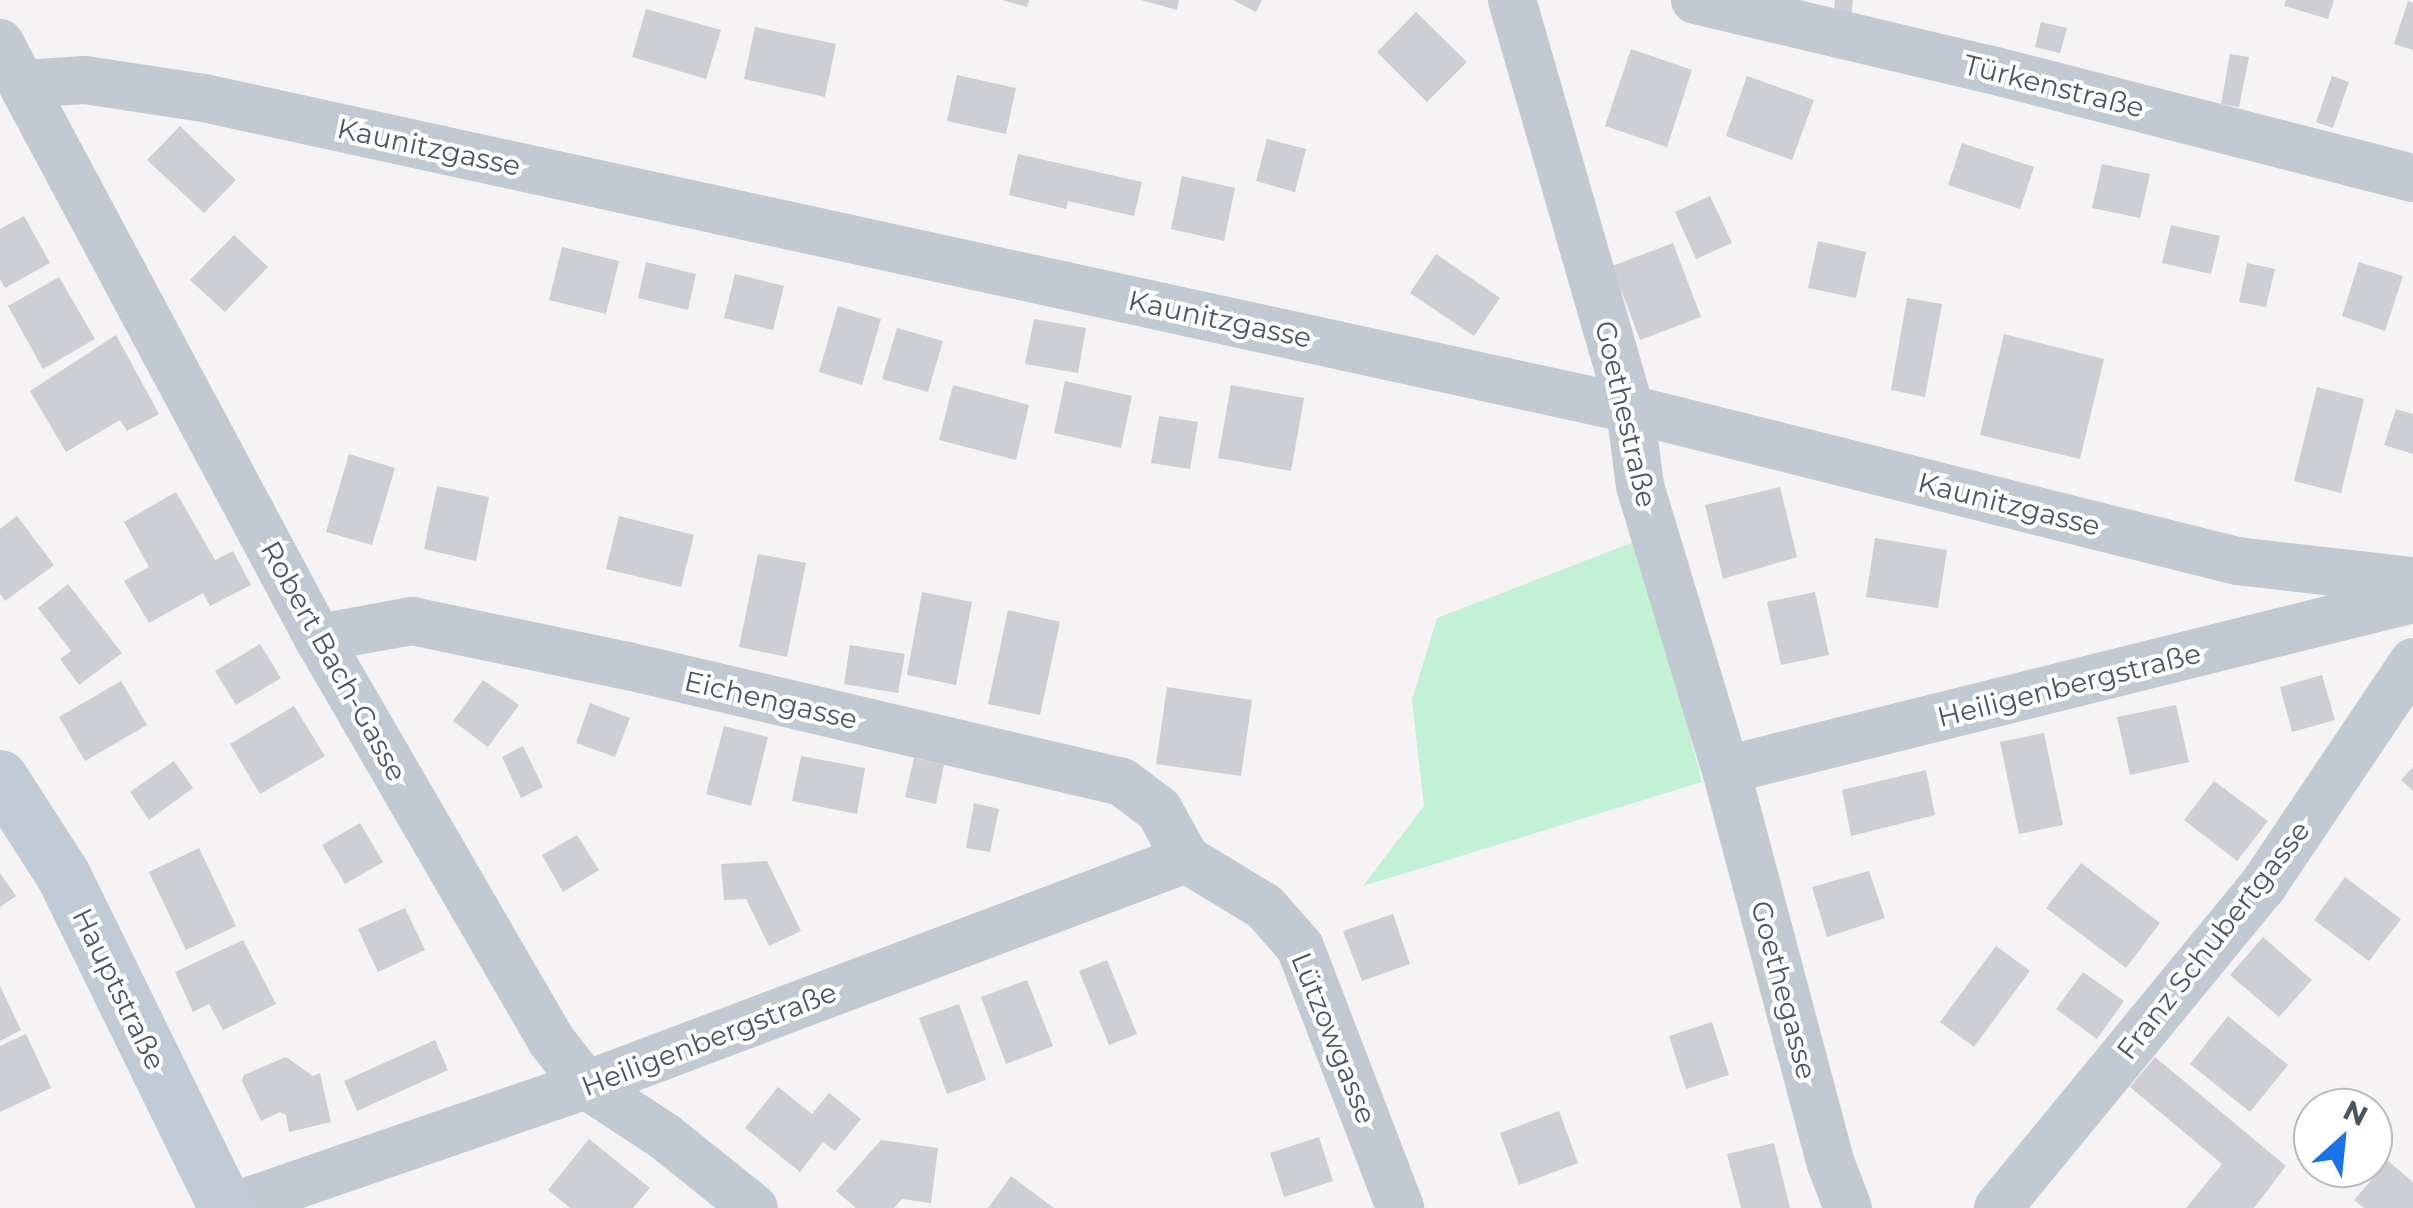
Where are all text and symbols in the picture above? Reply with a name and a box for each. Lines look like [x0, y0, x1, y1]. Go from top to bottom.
street label: Türkenstraße [1960, 47, 2148, 125]
street label: Kaunitzgasse [334, 111, 524, 183]
street label: Kaunitzgasse [1125, 283, 1315, 355]
street label: Goethestraße [1588, 317, 1664, 511]
street label: Kaunitzgasse [1914, 465, 2104, 543]
street label: Robert Bach-Gasse [254, 535, 414, 787]
street label: Heiligenbergstraße [1934, 636, 2204, 734]
street label: Eichengasse [681, 664, 861, 736]
street label: Franz Schubertgasse [2109, 814, 2317, 1066]
street label: Goethegasse [1744, 897, 1824, 1083]
street label: Hauptstraße [65, 903, 173, 1075]
street label: Lützowgasse [1284, 947, 1384, 1129]
street label: Heiligenbergstraße [577, 975, 841, 1103]
north arrow [2293, 1088, 2393, 1188]
text: N [2338, 1093, 2374, 1133]

